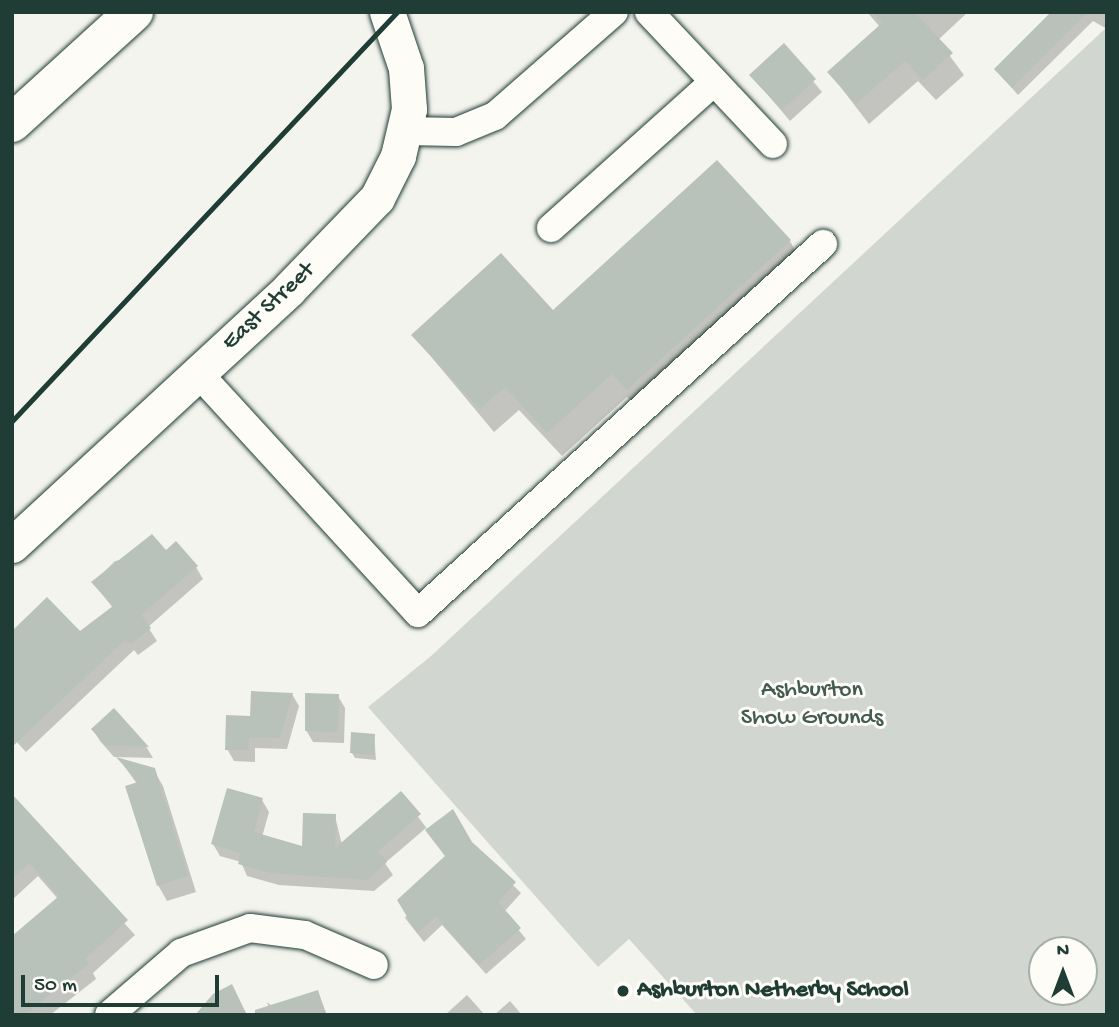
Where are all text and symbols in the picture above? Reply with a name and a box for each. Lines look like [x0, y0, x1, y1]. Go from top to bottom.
street label: East Street [217, 257, 321, 357]
park label: Ashburton Show Grounds [741, 677, 883, 733]
north arrow [1028, 936, 1098, 1006]
text: N [1057, 940, 1069, 963]
scale bar [24, 960, 222, 1004]
text: 50 m [34, 974, 77, 999]
place label: Ashburton Netherby School [637, 977, 909, 1005]
marker: Ashburton Netherby School [615, 983, 631, 999]

